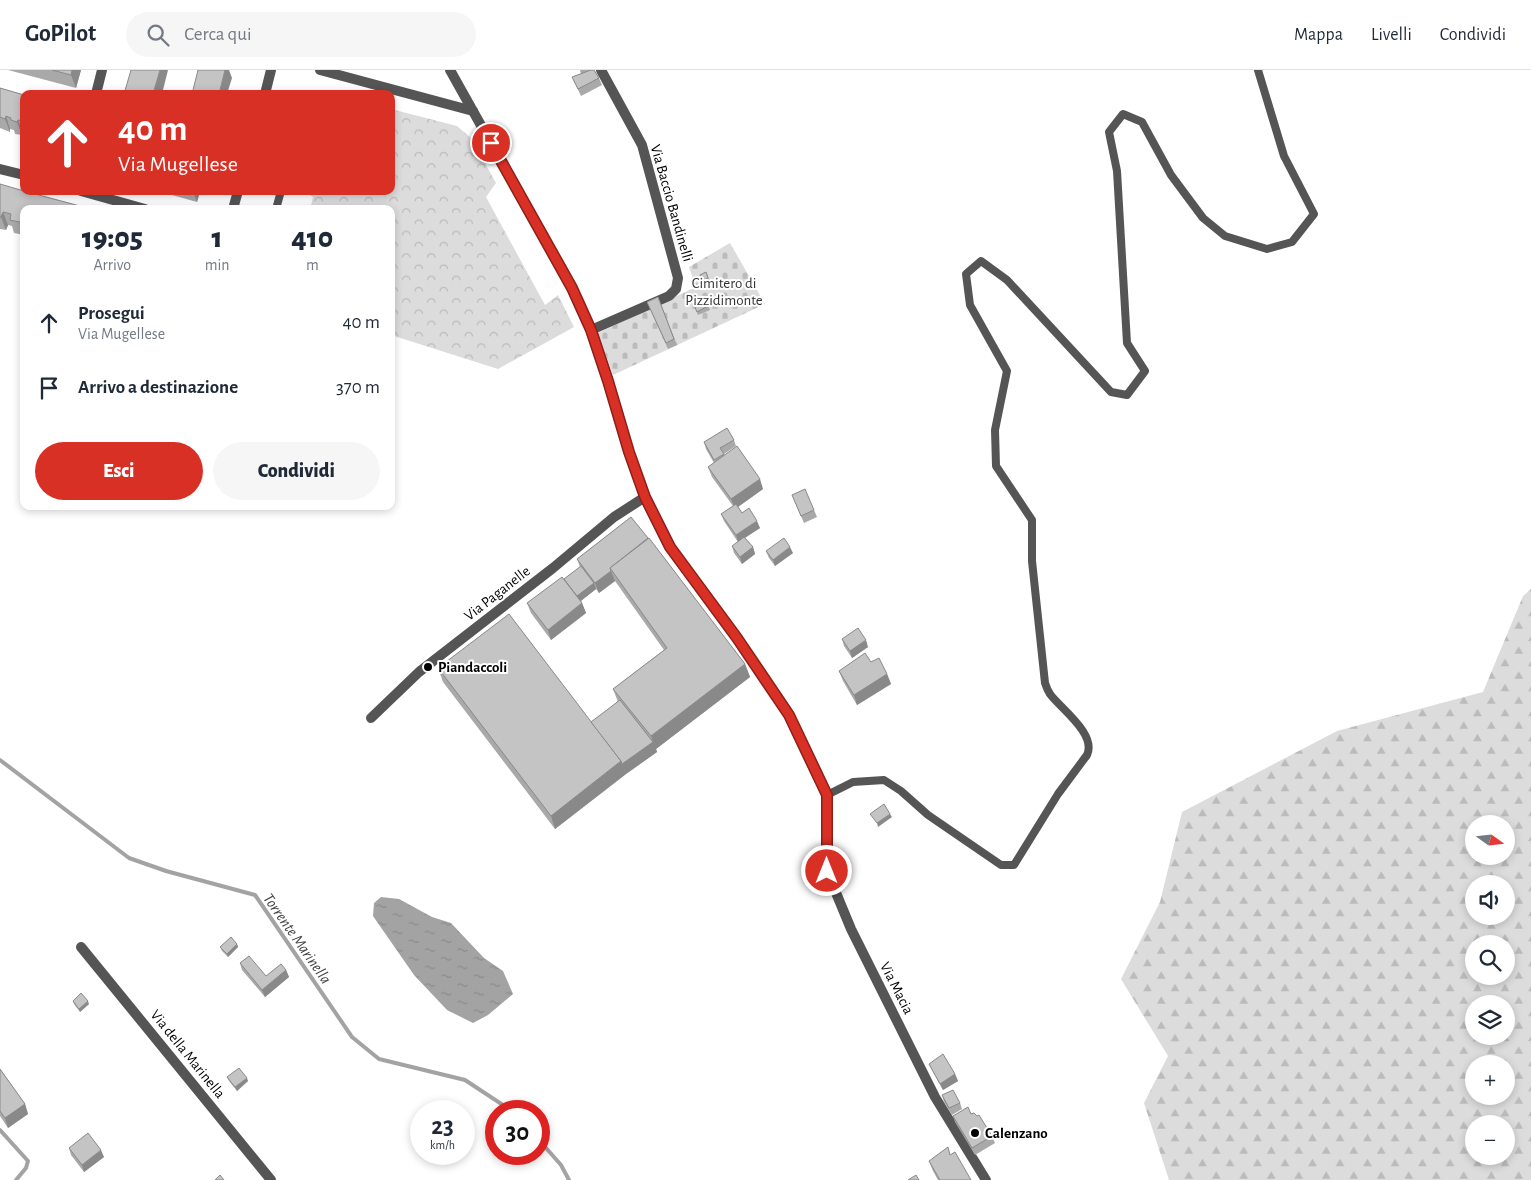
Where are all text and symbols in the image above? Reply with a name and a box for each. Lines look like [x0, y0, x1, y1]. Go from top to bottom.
search box [126, 12, 476, 57]
icon: search [144, 21, 172, 49]
text: GoPilot [25, 22, 96, 46]
text: Cerca qui [184, 25, 252, 44]
text: Mappa [1294, 26, 1343, 44]
text: Livelli [1371, 26, 1412, 44]
text: Condividi [1440, 26, 1506, 44]
icon: ahead [35, 110, 100, 175]
text: 40 m [118, 112, 187, 147]
pin [470, 122, 512, 164]
icon: arrive [477, 129, 505, 157]
street label: Via Baccio Bandinelli [648, 143, 695, 263]
text: Via Mugellese [118, 153, 238, 175]
text: 19:05 [82, 223, 143, 253]
text: 1 [212, 223, 223, 253]
text: 410 [291, 223, 333, 253]
text: Arrivo [93, 257, 131, 273]
text: min [205, 257, 230, 273]
text: m [306, 257, 319, 273]
park label: Cimitero di Pizzidimonte [685, 276, 763, 308]
text: Prosegui [78, 304, 145, 323]
icon: ahead [35, 309, 63, 337]
text: 40 m [342, 313, 380, 332]
text: Via Mugellese [78, 326, 165, 342]
icon: arrive [35, 374, 63, 402]
text: Arrivo a destinazione [78, 378, 238, 397]
text: 370 m [336, 378, 380, 397]
button: Esci [35, 442, 203, 500]
button: Condividi [213, 442, 380, 500]
street label: Via Paganelle [462, 563, 533, 624]
place label: Piandaccoli [438, 660, 507, 675]
marker: Piandaccoli [422, 661, 434, 673]
north arrow [1465, 815, 1515, 865]
map controls [1465, 815, 1515, 1165]
position arrow [800, 844, 852, 896]
button: sound [1465, 875, 1515, 925]
water label: Torrente Marinella [260, 890, 334, 987]
button: search [1465, 935, 1515, 985]
street label: Via Macia [877, 960, 916, 1017]
button: layers [1465, 995, 1515, 1045]
street label: Via della Marinella [148, 1007, 228, 1101]
button: + [1465, 1055, 1515, 1105]
speed limit sign: 30 [485, 1100, 550, 1165]
text: 23 [431, 1114, 454, 1139]
button: − [1465, 1115, 1515, 1165]
place label: Calenzano [985, 1126, 1048, 1141]
marker: Calenzano [969, 1127, 981, 1139]
text: km/h [430, 1139, 455, 1151]

